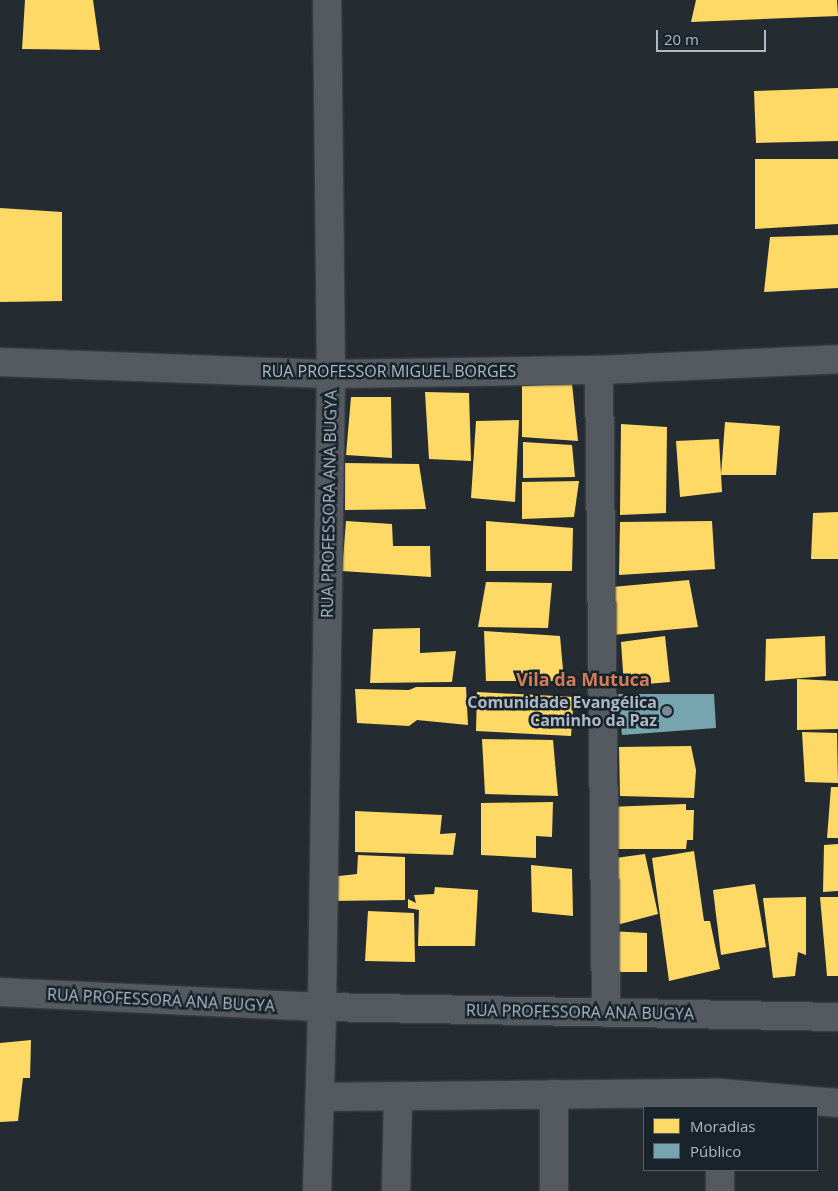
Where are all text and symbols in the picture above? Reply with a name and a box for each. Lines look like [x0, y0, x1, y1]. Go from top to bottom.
scale bar [658, 20, 768, 52]
text: 20 m [664, 29, 699, 49]
street label: RUA PROFESSOR MIGUEL BORGES [262, 361, 516, 381]
street label: RUA PROFESSORA ANA BUGYA [317, 390, 341, 618]
district label: Vila da Mutuca [516, 668, 650, 690]
place label: Comunidade Evangélica Caminho da Paz [467, 692, 657, 730]
marker: Comunidade Evangélica Caminho da Paz [661, 705, 673, 717]
street label: RUA PROFESSORA ANA BUGYA [47, 984, 275, 1016]
street label: RUA PROFESSORA ANA BUGYA [466, 1000, 694, 1024]
legend [643, 1106, 818, 1171]
text: Moradias [690, 1116, 755, 1136]
text: Público [690, 1141, 741, 1161]

